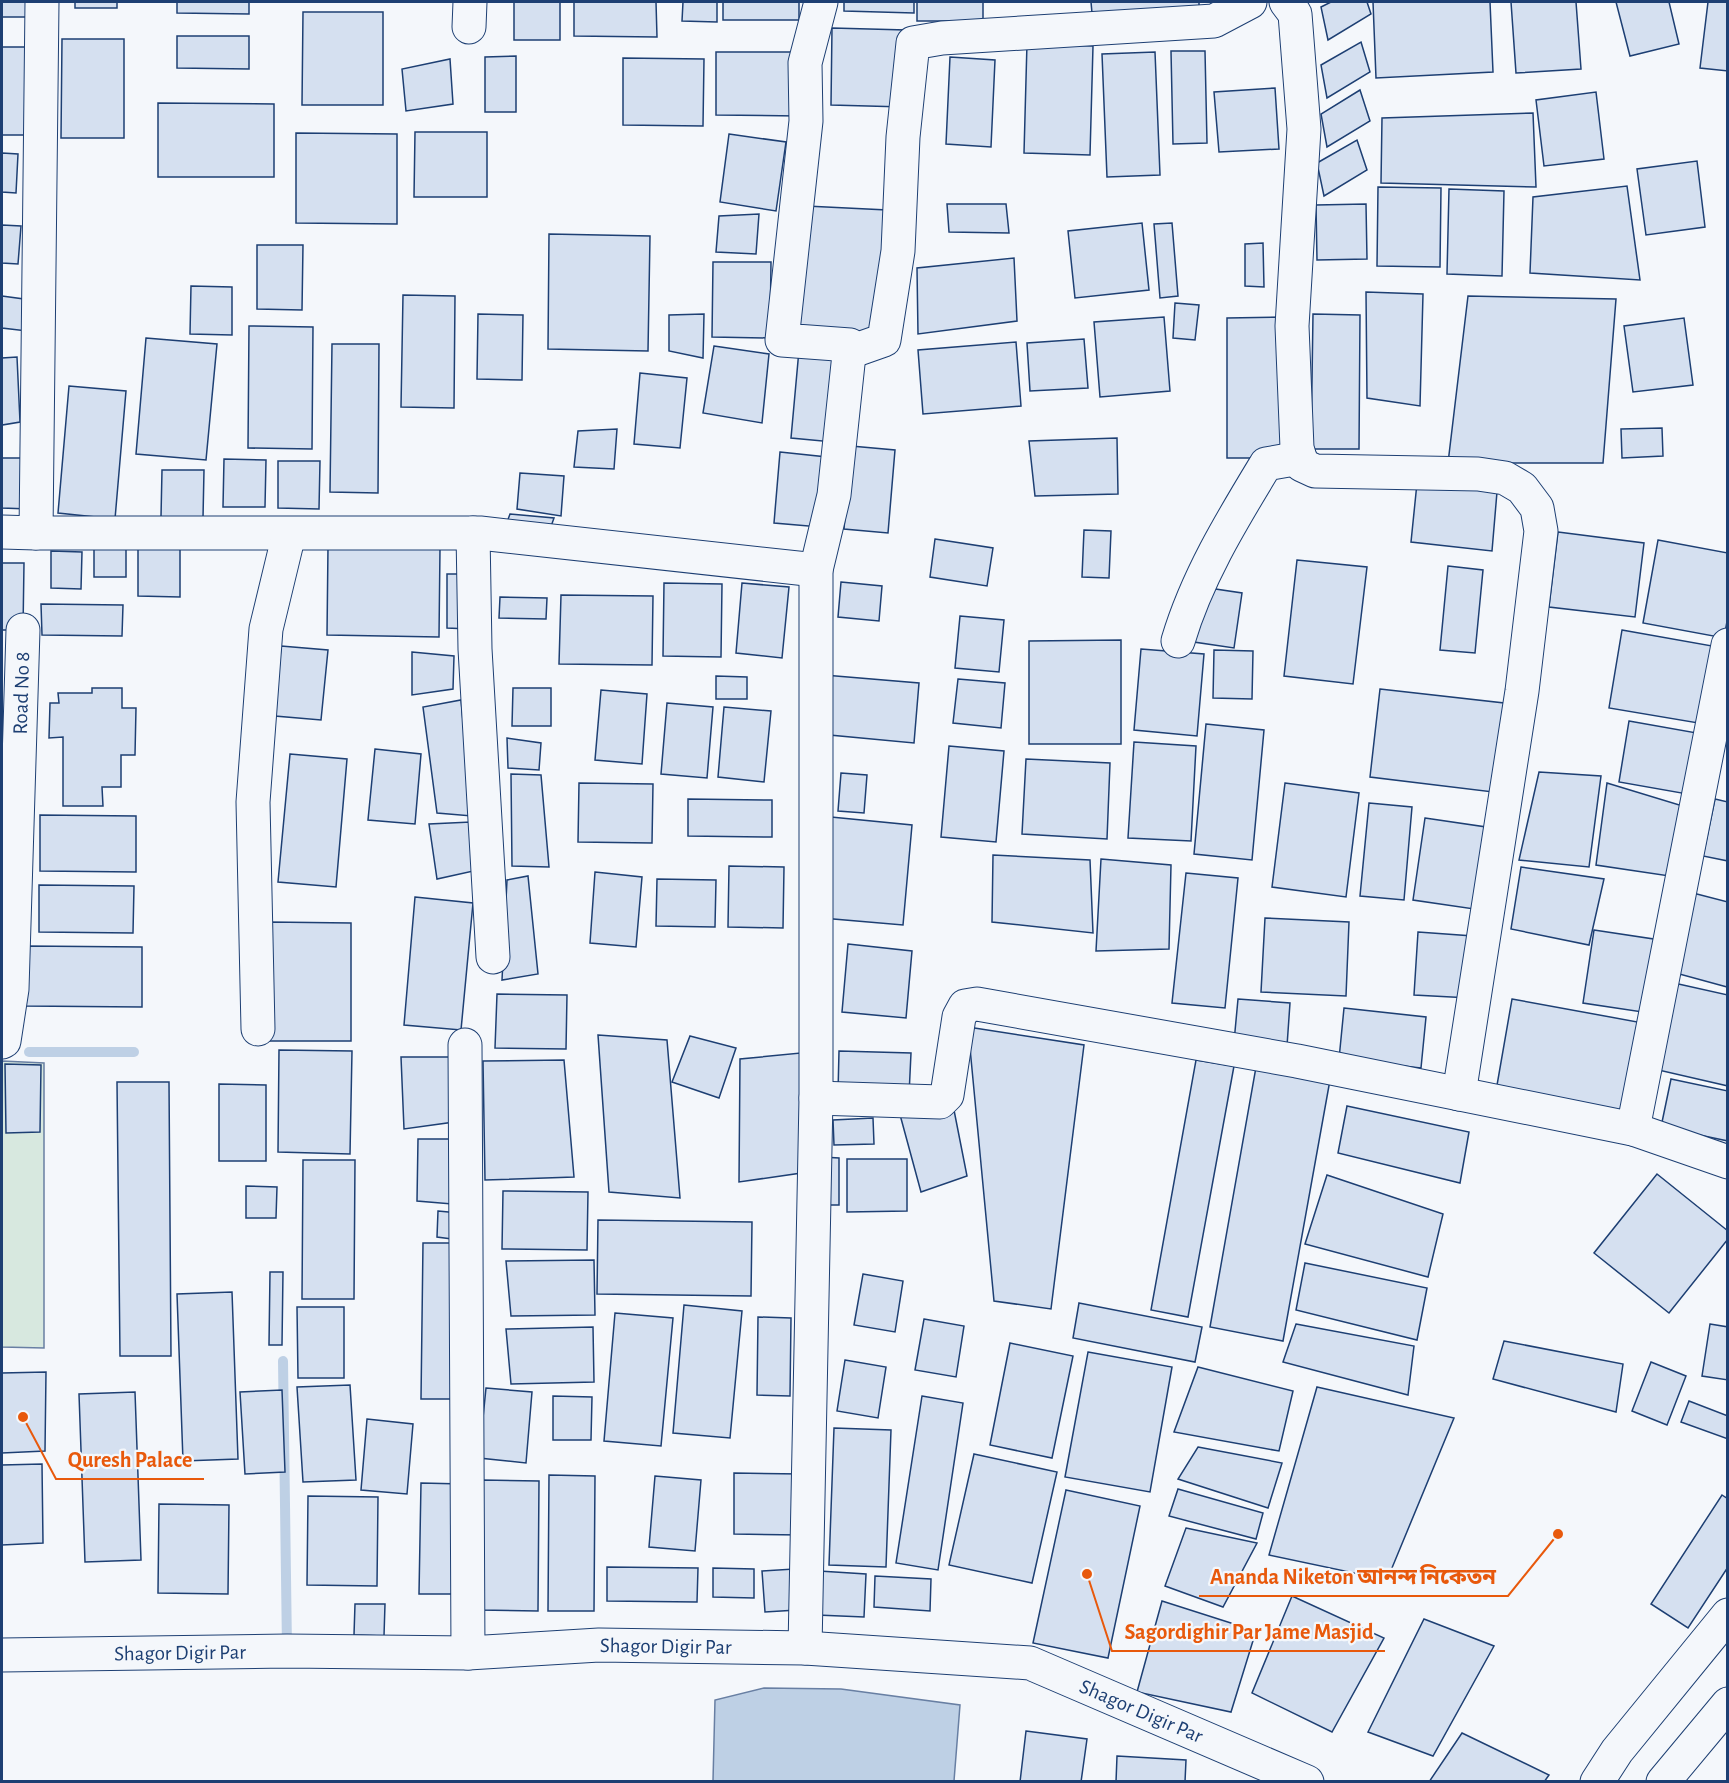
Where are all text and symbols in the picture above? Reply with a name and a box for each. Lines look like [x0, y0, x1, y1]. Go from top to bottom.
street label: Road No 8 [9, 651, 33, 735]
callout: Quresh Palace [56, 1439, 204, 1479]
text: Quresh Palace [68, 1449, 192, 1472]
callout: Ananda Niketon আনন্দ নিকেতন [1199, 1556, 1508, 1596]
text: Ananda Niketon আনন্দ নিকেতন [1210, 1564, 1496, 1588]
callout: Sagordighir Par Jame Masjid [1112, 1611, 1385, 1651]
text: Sagordighir Par Jame Masjid [1124, 1621, 1374, 1644]
street label: Shagor Digir Par [600, 1635, 732, 1657]
street label: Shagor Digir Par [114, 1641, 246, 1664]
street label: Shagor Digir Par [1077, 1675, 1206, 1747]

